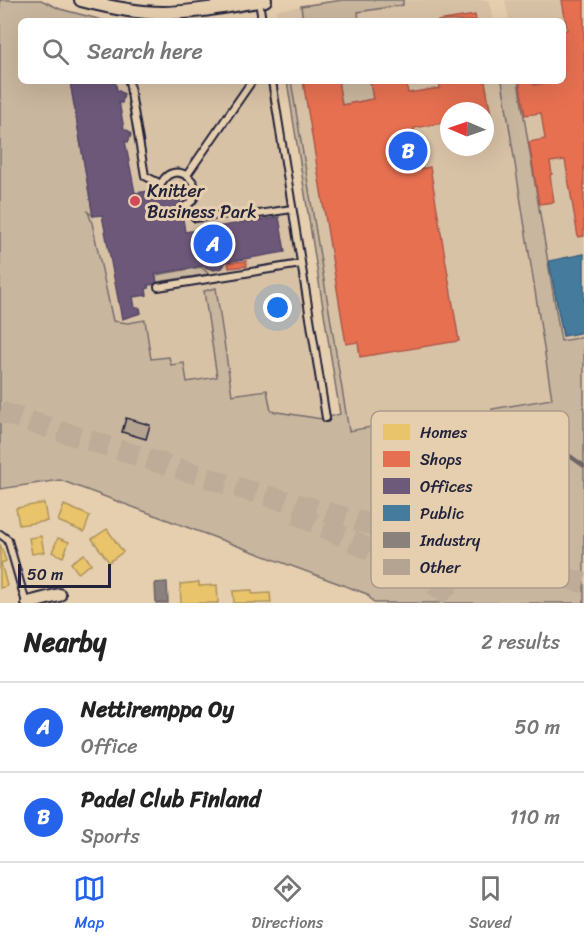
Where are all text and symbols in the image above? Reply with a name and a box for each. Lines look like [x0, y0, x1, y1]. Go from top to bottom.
search box [18, 18, 566, 84]
text: Search here [87, 32, 203, 71]
icon: search [39, 35, 72, 68]
north arrow [440, 102, 494, 156]
pin: B [388, 128, 428, 174]
place label: Knitter Business Park [147, 175, 257, 228]
marker: Knitter Business Park [128, 194, 142, 208]
pin: A [194, 222, 232, 266]
your location [263, 293, 292, 322]
legend [371, 411, 569, 588]
text: Homes [420, 418, 468, 447]
text: Shops [420, 445, 462, 474]
text: Offices [420, 472, 473, 501]
text: Public [420, 499, 464, 528]
text: Industry [419, 526, 481, 555]
text: Other [420, 553, 462, 582]
text: 50 m [27, 560, 63, 589]
scale bar [18, 561, 111, 588]
text: Nearby [24, 619, 106, 665]
text: 2 results [481, 625, 560, 660]
text: Nettiremppa Oy [81, 690, 234, 729]
text: A [37, 710, 50, 745]
text: 50 m [515, 710, 560, 745]
text: Office [81, 729, 137, 764]
text: Padel Club Finland [81, 780, 261, 819]
text: B [37, 800, 50, 835]
text: 110 m [510, 800, 560, 835]
text: Sports [81, 819, 140, 854]
tab: Map [73, 872, 106, 937]
tab: Directions [252, 872, 323, 937]
tab: Saved [469, 872, 511, 937]

